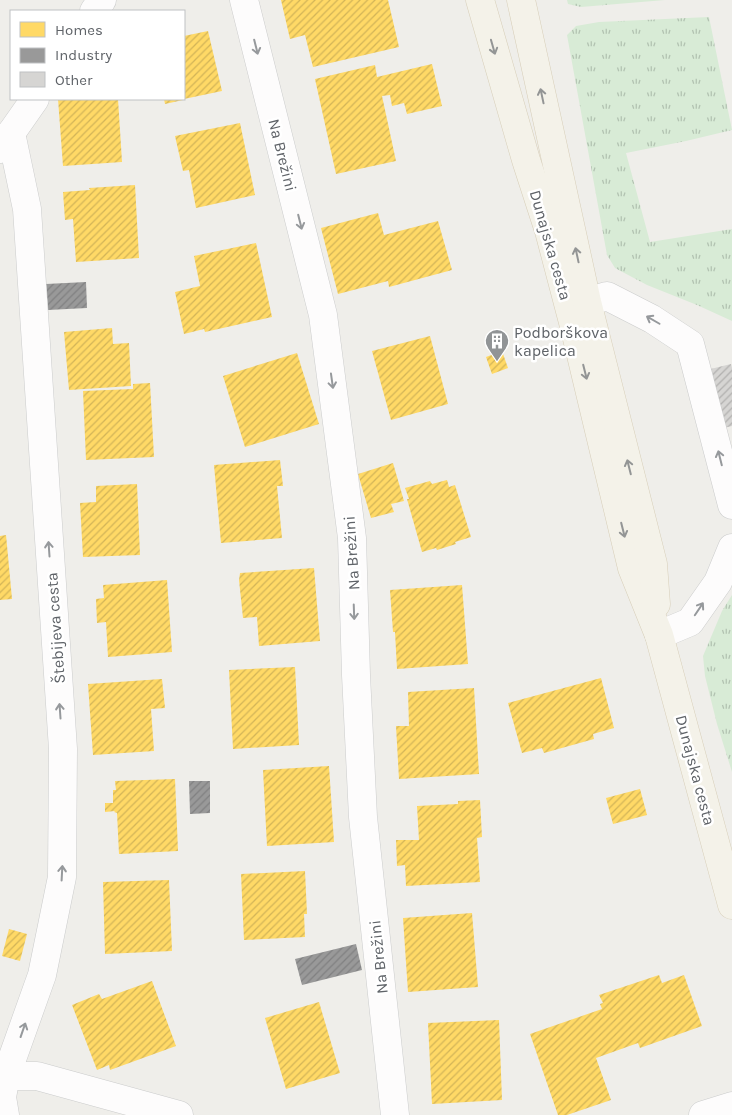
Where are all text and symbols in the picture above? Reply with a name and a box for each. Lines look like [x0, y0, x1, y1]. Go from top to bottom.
legend [10, 10, 185, 100]
text: Homes [55, 21, 103, 39]
one-way arrow [489, 38, 499, 54]
one-way arrow [252, 39, 261, 55]
text: Industry [55, 46, 112, 64]
text: Other [55, 71, 93, 89]
one-way arrow [537, 88, 546, 104]
street label: Na Brežini [264, 117, 301, 193]
street label: Dunajska cesta [526, 188, 575, 302]
one-way arrow [295, 213, 305, 229]
one-way arrow [572, 247, 581, 263]
one-way arrow [646, 315, 660, 325]
place label: Podborškova kapelica [514, 323, 608, 360]
building icon: Podborškova kapelica [484, 328, 510, 362]
one-way arrow [581, 363, 590, 379]
one-way arrow [327, 373, 337, 389]
one-way arrow [715, 451, 724, 467]
one-way arrow [623, 460, 633, 476]
street label: Na Brežini [339, 515, 364, 591]
one-way arrow [619, 521, 628, 537]
one-way arrow [45, 541, 54, 557]
street label: Štebijeva cesta [42, 572, 69, 684]
one-way arrow [694, 603, 704, 617]
one-way arrow [350, 604, 359, 620]
one-way arrow [55, 703, 65, 719]
street label: Dunajska cesta [672, 713, 719, 827]
one-way arrow [57, 865, 66, 881]
street label: Na Brežini [365, 919, 392, 995]
one-way arrow [18, 1022, 28, 1038]

